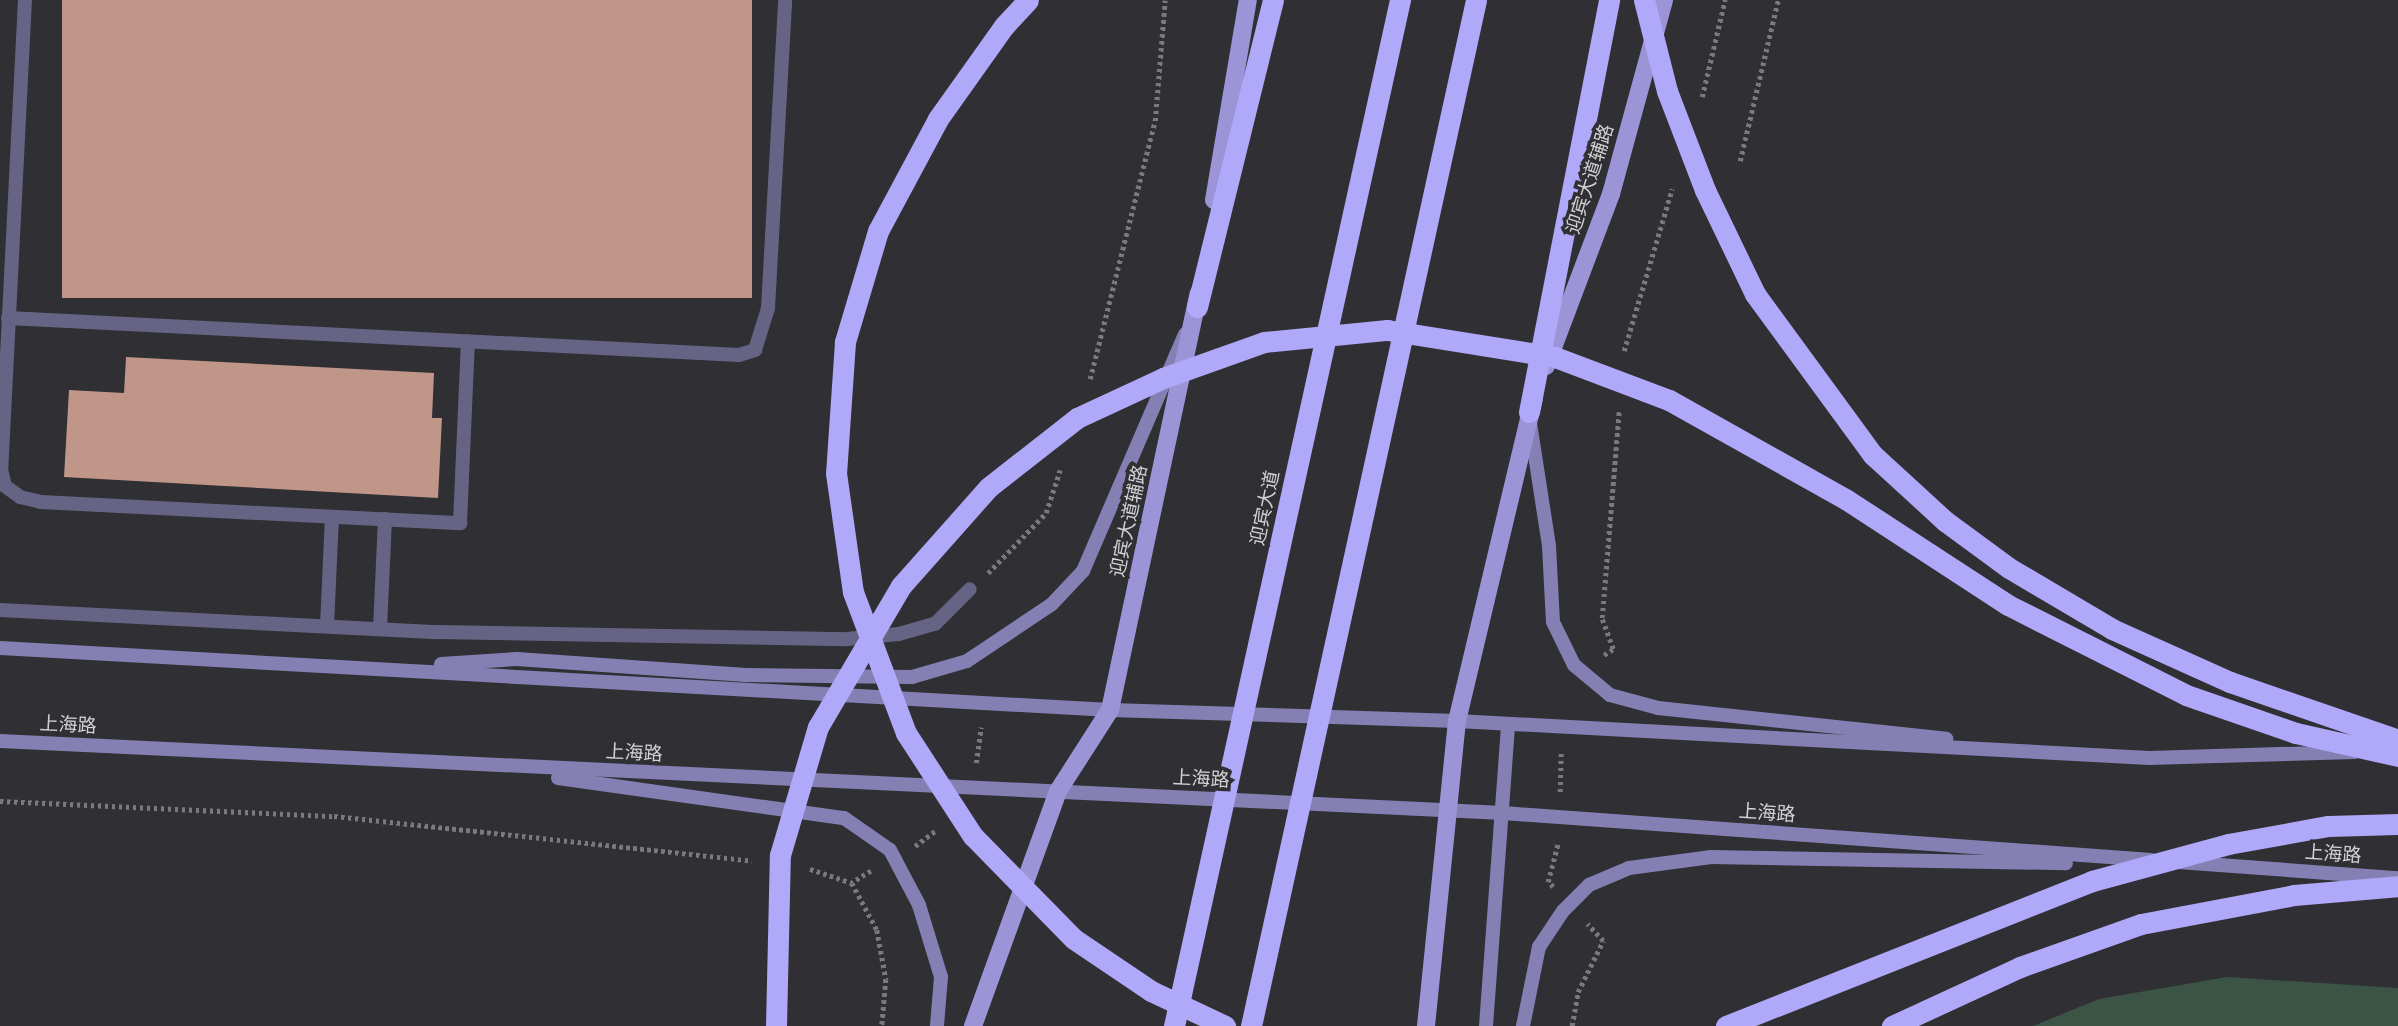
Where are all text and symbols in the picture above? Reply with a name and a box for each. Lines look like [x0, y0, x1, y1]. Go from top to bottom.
street label: 迎宾大道辅路 [1562, 121, 1618, 237]
street label: 迎宾大道辅路 [1106, 463, 1152, 579]
street label: 迎宾大道 [1246, 468, 1284, 548]
street label: 上海路 [39, 712, 97, 738]
street label: 上海路 [605, 740, 663, 766]
street label: 上海路 [1172, 766, 1230, 792]
street label: 上海路 [1738, 800, 1796, 826]
street label: 上海路 [2304, 841, 2362, 867]

